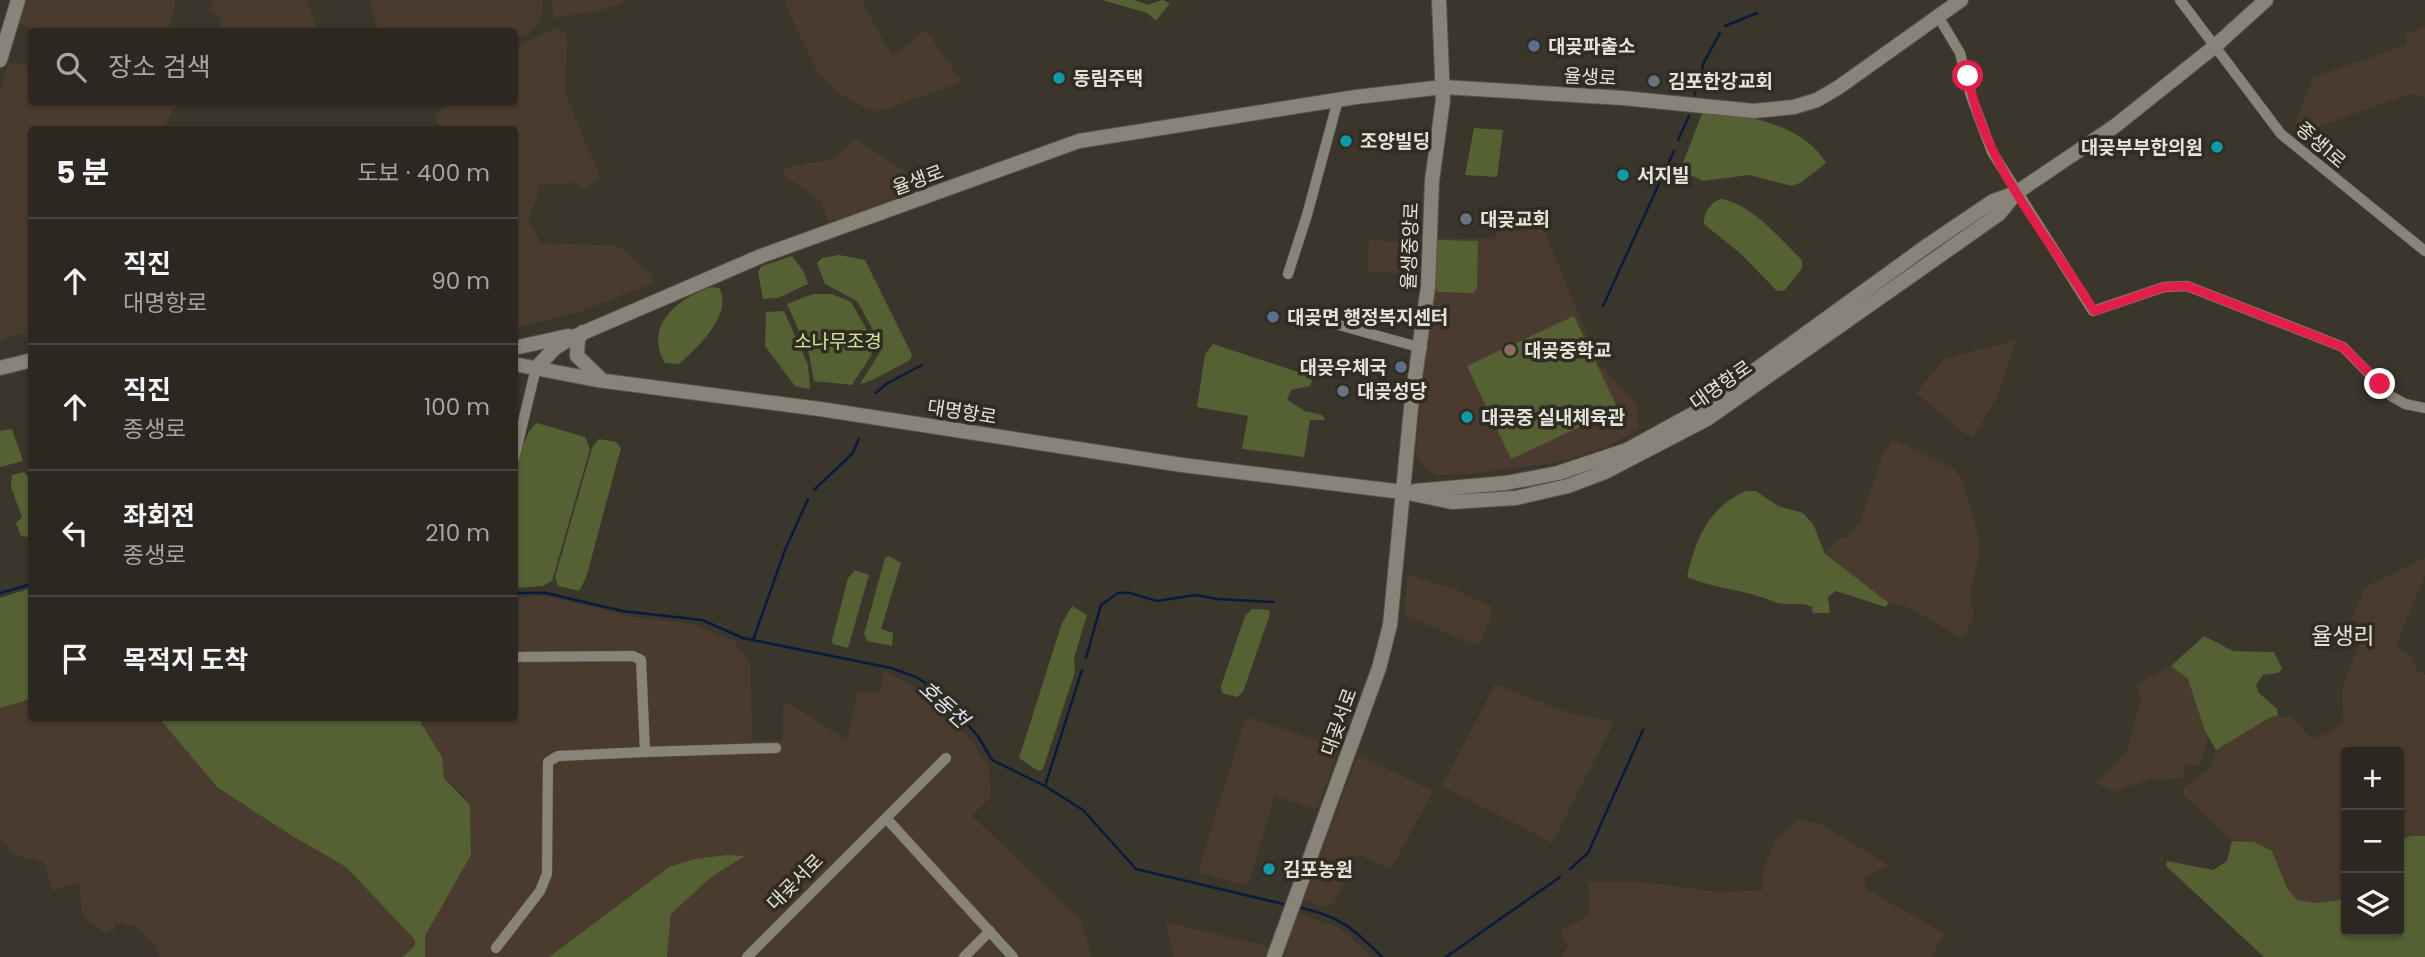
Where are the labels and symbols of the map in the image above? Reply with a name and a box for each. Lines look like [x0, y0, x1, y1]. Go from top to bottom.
place label: 대곶파출소 [1548, 33, 1635, 60]
marker: 대곶파출소 [1526, 38, 1542, 54]
route start [1952, 60, 1983, 91]
street label: 율생로 [1563, 62, 1617, 92]
place label: 동림주택 [1073, 65, 1143, 92]
place label: 김포한강교회 [1668, 68, 1773, 95]
marker: 동림주택 [1051, 70, 1067, 86]
marker: 김포한강교회 [1646, 73, 1662, 89]
street label: 종생1로 [2290, 116, 2352, 174]
place label: 조양빌딩 [1360, 128, 1430, 155]
marker: 조양빌딩 [1338, 133, 1354, 149]
place label: 대곶부부한의원 [2081, 134, 2203, 161]
marker: 대곶부부한의원 [2209, 139, 2225, 155]
street label: 율생로 [889, 158, 947, 202]
place label: 서지빌 [1637, 162, 1689, 189]
marker: 서지빌 [1615, 167, 1631, 183]
street label: 율생중앙로 [1395, 202, 1425, 290]
place label: 대곶교회 [1480, 206, 1550, 233]
marker: 대곶교회 [1458, 211, 1474, 227]
place label: 대곶면 행정복지센터 [1287, 304, 1448, 331]
marker: 대곶면 행정복지센터 [1265, 309, 1281, 325]
park label: 소나무조경 [794, 328, 882, 355]
place label: 대곶중학교 [1524, 337, 1611, 364]
marker: 대곶중학교 [1502, 342, 1518, 358]
place label: 대곶우체국 [1300, 354, 1387, 381]
street label: 대명항로 [1685, 354, 1757, 416]
marker: 대곶우체국 [1393, 359, 1409, 375]
route end [2364, 368, 2395, 399]
place label: 대곶성당 [1357, 378, 1427, 405]
marker: 대곶성당 [1335, 383, 1351, 399]
street label: 대명항로 [925, 393, 999, 431]
place label: 대곶중 실내체육관 [1481, 404, 1625, 431]
marker: 대곶중 실내체육관 [1459, 409, 1475, 425]
district label: 율생리 [2311, 620, 2375, 652]
water label: 호동천 [913, 674, 977, 736]
street label: 대곶서로 [1314, 685, 1364, 759]
street label: 대곶서로 [761, 848, 829, 916]
place label: 김포농원 [1283, 856, 1353, 883]
marker: 김포농원 [1261, 861, 1277, 877]

